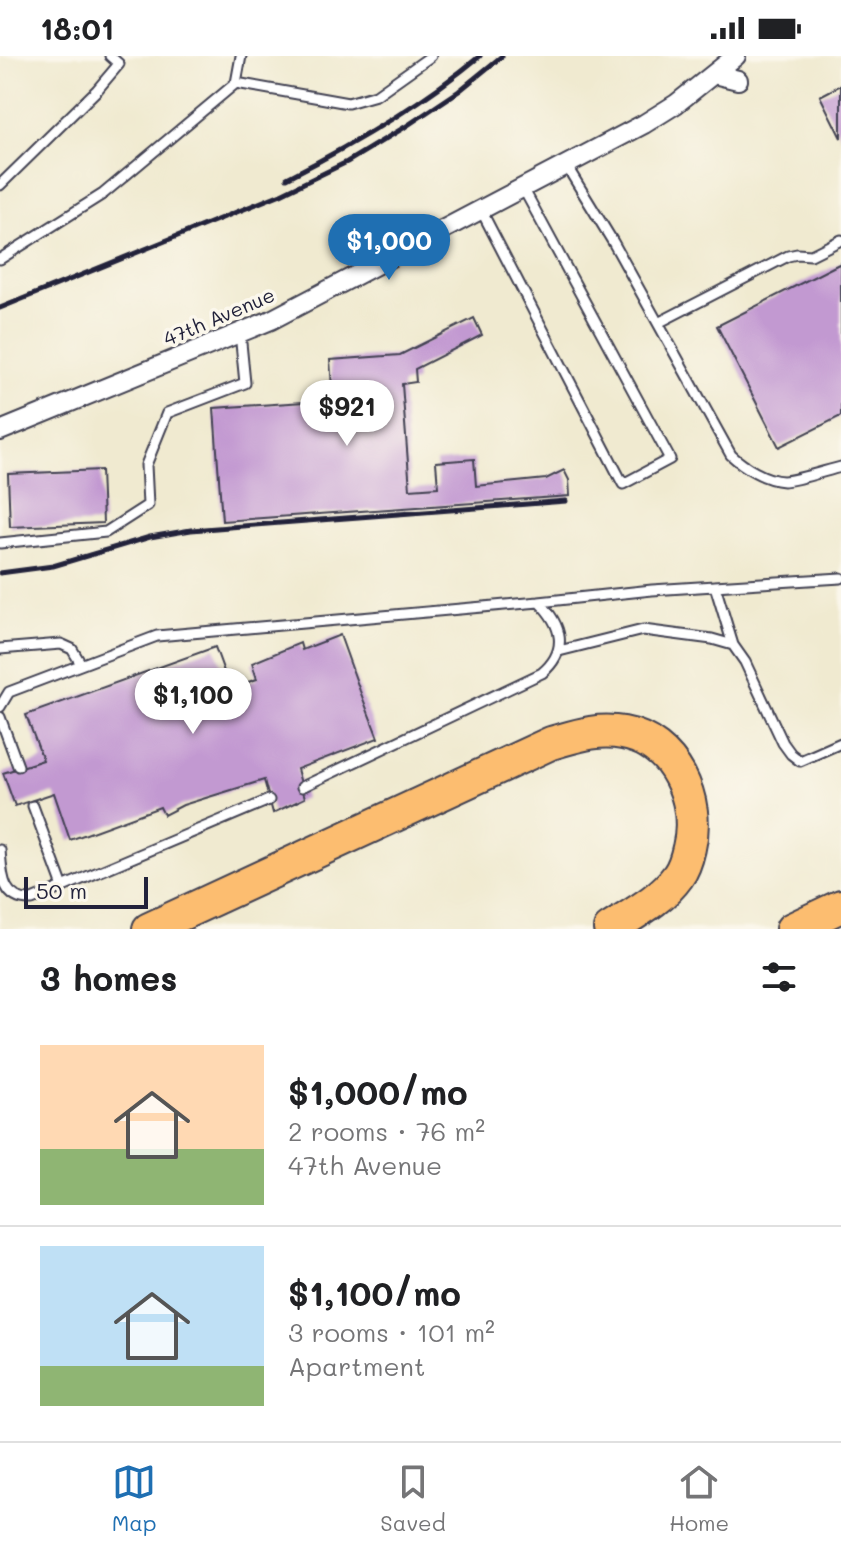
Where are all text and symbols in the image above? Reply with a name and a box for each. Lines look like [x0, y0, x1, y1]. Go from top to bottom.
text: 18:01 [40, 8, 114, 48]
pin: $1,000 [324, 214, 454, 282]
text: $1,000 [346, 223, 432, 257]
street label: 47th Avenue [159, 281, 278, 351]
pin: $921 [300, 380, 394, 448]
text: $921 [318, 389, 376, 423]
pin: $1,100 [128, 668, 258, 736]
text: $1,100 [153, 677, 233, 711]
scale bar [24, 873, 148, 909]
text: 50 m [36, 876, 87, 905]
text: 3 homes [40, 955, 177, 1000]
icon: filters [757, 955, 801, 999]
text: $1,000/mo [288, 1069, 468, 1114]
icon: home [104, 1077, 200, 1173]
text: 2 rooms · 76 m² [288, 1114, 485, 1148]
text: 47th Avenue [288, 1148, 442, 1182]
text: $1,100/mo [288, 1270, 461, 1315]
icon: home [104, 1278, 200, 1374]
text: 3 rooms · 101 m² [288, 1315, 495, 1349]
text: Apartment [288, 1349, 425, 1383]
tab: Map [112, 1460, 157, 1537]
tab: Saved [380, 1460, 446, 1537]
tab: Home [669, 1460, 729, 1537]

